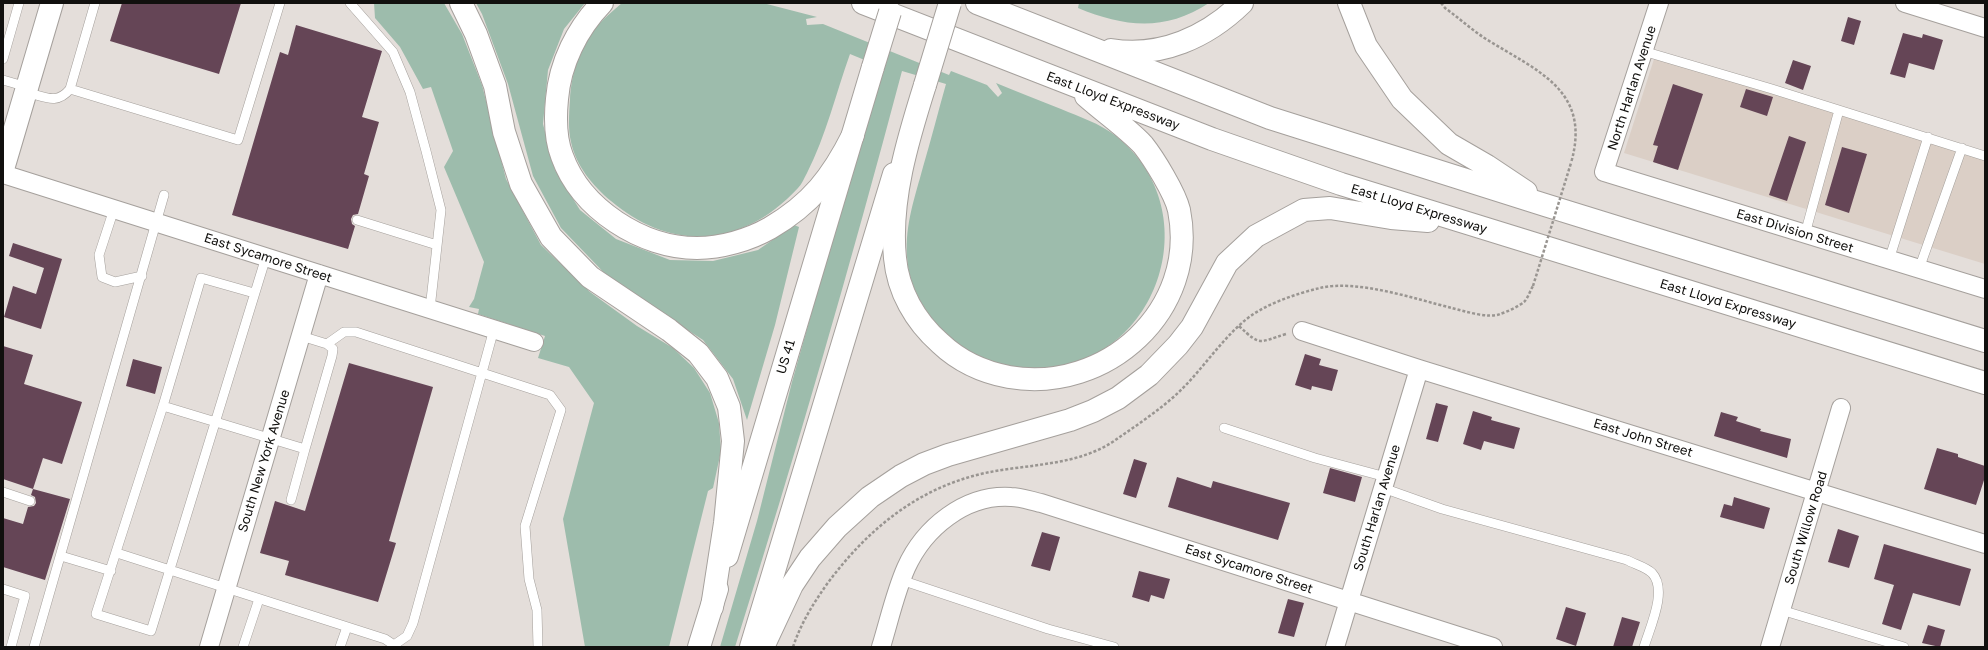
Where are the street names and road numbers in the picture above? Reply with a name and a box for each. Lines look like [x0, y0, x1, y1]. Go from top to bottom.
street label: North Harlan Avenue [1604, 24, 1660, 152]
street label: East Lloyd Expressway [1044, 68, 1182, 134]
street label: East Lloyd Expressway [1349, 181, 1489, 237]
street label: East Division Street [1735, 206, 1855, 256]
street label: East Sycamore Street [202, 230, 334, 286]
street label: East Lloyd Expressway [1658, 276, 1798, 332]
street label: US 41 [773, 338, 799, 376]
street label: South New York Avenue [235, 388, 293, 534]
street label: East John Street [1591, 415, 1695, 461]
street label: South Harlan Avenue [1350, 443, 1404, 573]
street label: South Willow Road [1781, 469, 1831, 587]
street label: East Sycamore Street [1183, 541, 1315, 597]

